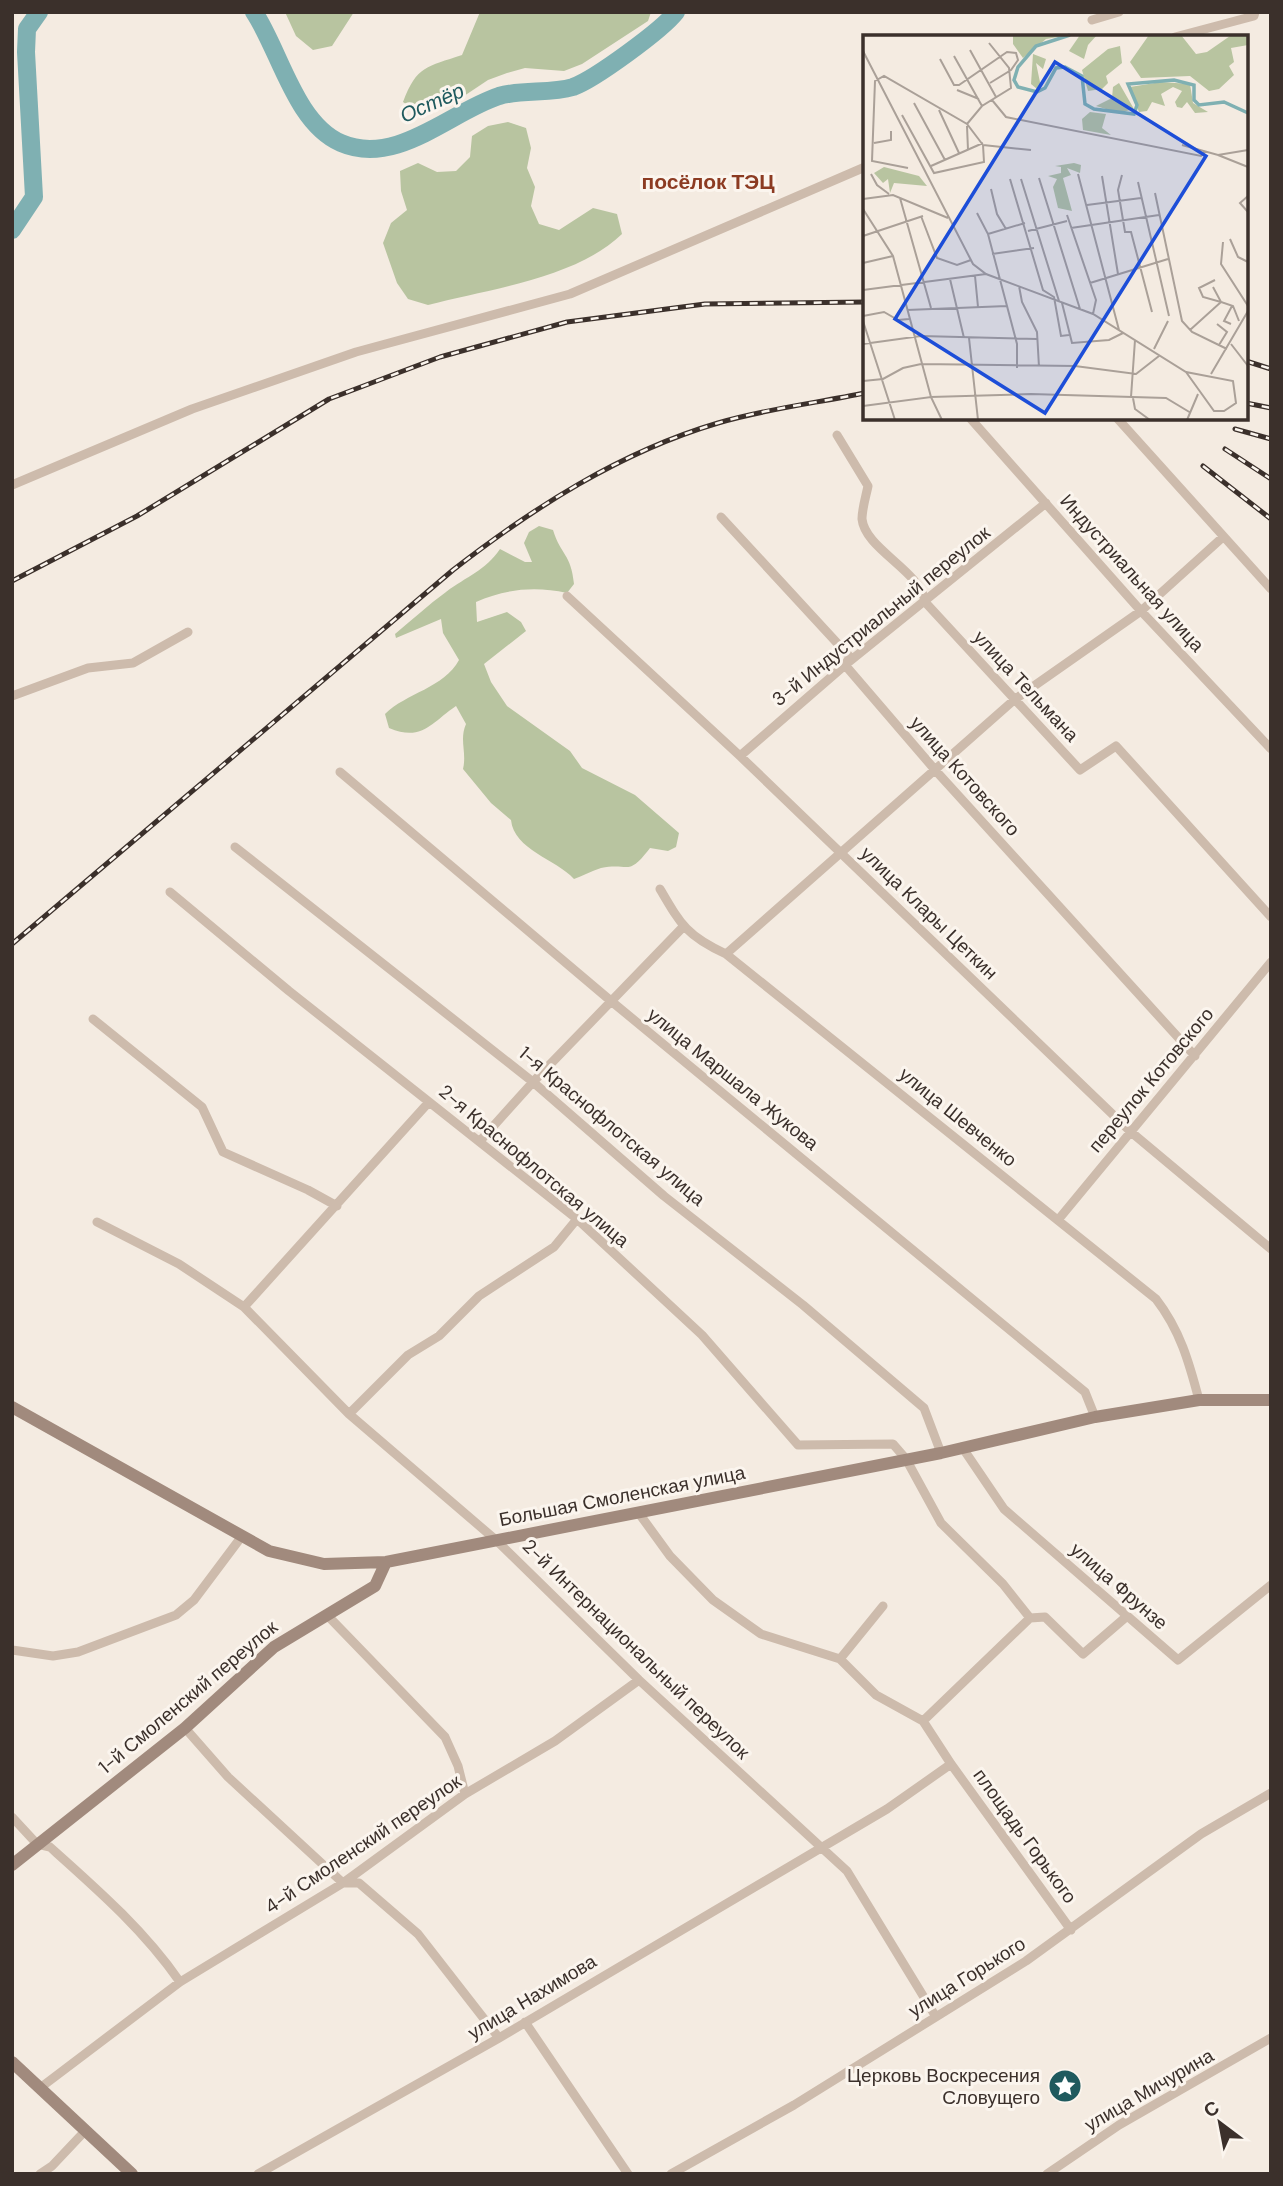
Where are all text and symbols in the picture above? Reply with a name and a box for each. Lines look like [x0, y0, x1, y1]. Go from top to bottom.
inset map [863, 35, 1248, 420]
water label: Остёр [395, 76, 469, 130]
district label: посёлок ТЭЦ [641, 168, 775, 196]
street label: Индустриальная улица [1054, 489, 1210, 658]
street label: 3-й Индустриальный переулок [767, 520, 996, 712]
street label: улица Тельмана [968, 625, 1084, 747]
street label: улица Котовского [904, 711, 1026, 841]
street label: улица Клары Цеткин [855, 841, 1003, 985]
street label: улица Маршала Жукова [642, 1002, 824, 1156]
street label: переулок Котовского [1083, 1002, 1219, 1158]
street label: 1-я Краснофлотская улица [514, 1041, 711, 1212]
street label: улица Шевченко [894, 1062, 1022, 1172]
street label: 2-я Краснофлотская улица [434, 1079, 635, 1253]
street label: Большая Смоленская улица [497, 1460, 748, 1532]
street label: 2-й Интернациональный переулок [517, 1533, 755, 1765]
street label: улица Фрунзе [1065, 1537, 1173, 1635]
street label: 1-й Смоленский переулок [93, 1614, 283, 1779]
street label: площадь Горького [968, 1764, 1082, 1908]
street label: 4-й Смоленский переулок [260, 1768, 467, 1919]
street label: улица Горького [904, 1931, 1030, 2023]
street label: улица Нахимова [463, 1949, 601, 2045]
street label: улица Мичурина [1080, 2043, 1218, 2137]
place label: Церковь Воскресения Словущего [847, 2063, 1040, 2110]
place icon: Церковь Воскресения Словущего [1046, 2067, 1084, 2105]
north arrow [1185, 2088, 1255, 2158]
text: С [1199, 2095, 1224, 2123]

